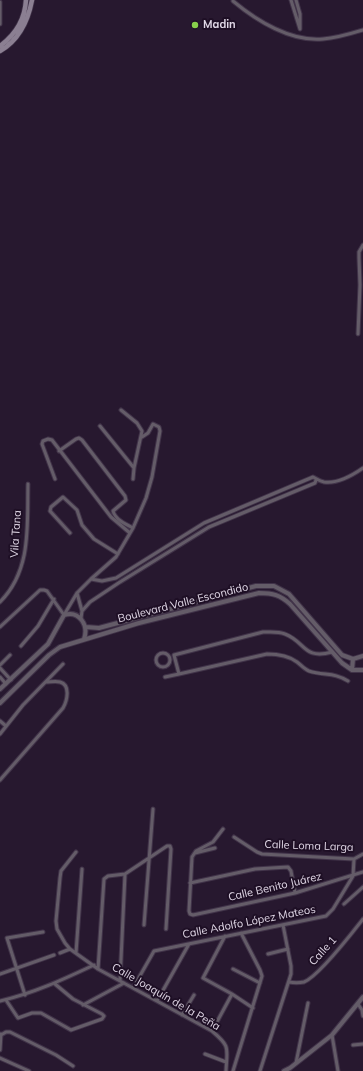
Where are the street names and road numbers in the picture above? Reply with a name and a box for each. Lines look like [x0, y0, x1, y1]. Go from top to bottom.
street label: Vila Tana [8, 510, 24, 558]
street label: Boulevard Valle Escondido [116, 580, 250, 626]
street label: Calle Loma Larga [264, 838, 354, 854]
street label: Calle Benito Juárez [227, 870, 323, 904]
street label: Calle Adolfo López Mateos [181, 903, 317, 941]
street label: Calle 1 [307, 934, 339, 968]
street label: Calle Joaquín de la Peña [109, 961, 223, 1033]

